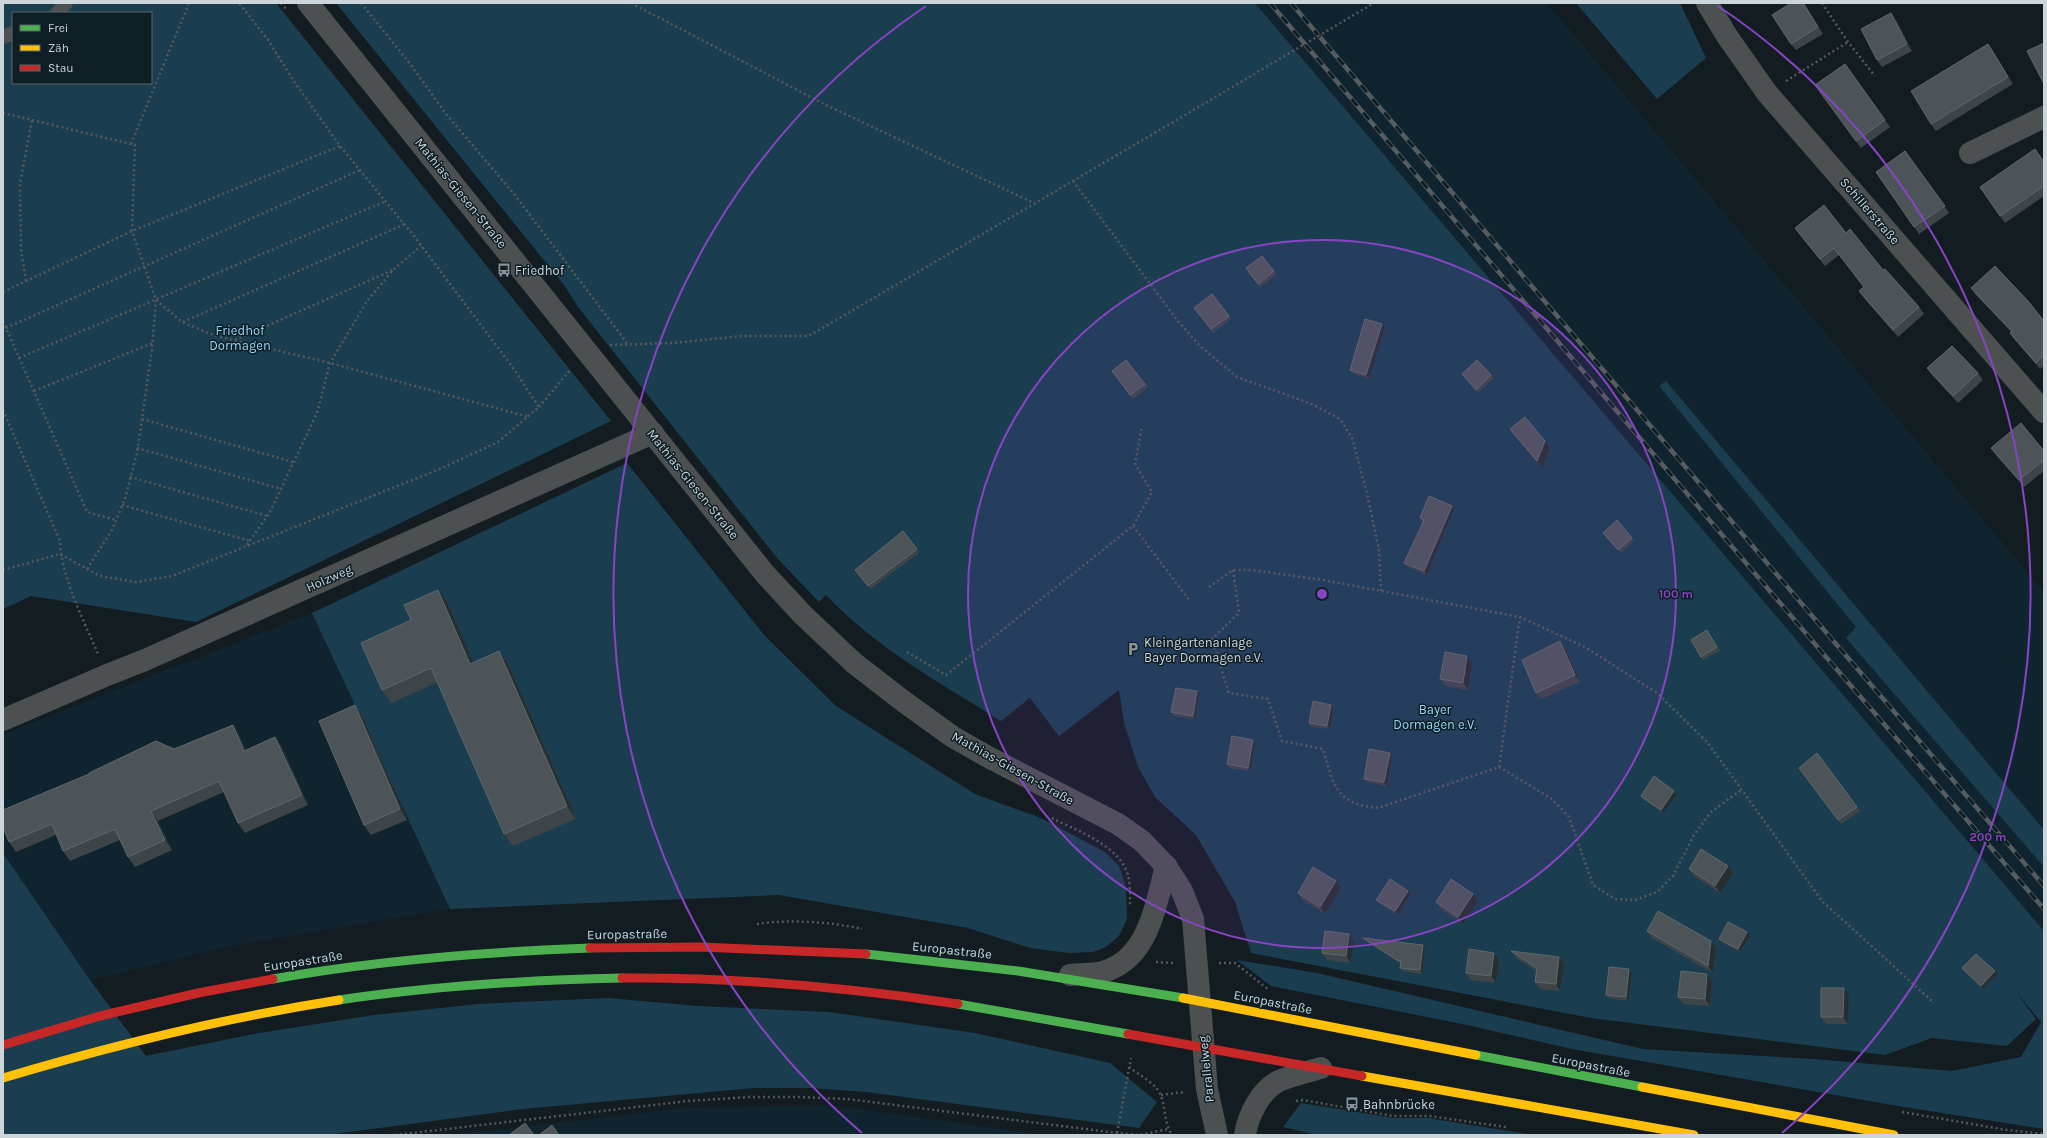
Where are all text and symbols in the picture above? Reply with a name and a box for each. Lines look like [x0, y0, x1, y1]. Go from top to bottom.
legend [12, 12, 152, 84]
text: Frei [48, 21, 68, 35]
text: Zäh [48, 41, 69, 55]
text: Stau [48, 61, 74, 75]
street label: Mathias-Giesen-Straße [412, 135, 510, 251]
street label: Schillerstraße [1837, 175, 1903, 248]
bus stop icon: Friedhof [496, 262, 512, 278]
place label: Friedhof [515, 263, 565, 278]
park label: Friedhof Dormagen [209, 323, 271, 353]
street label: Mathias-Giesen-Straße [644, 426, 742, 542]
street label: Holzweg [304, 561, 355, 595]
centre of rings [1315, 587, 1329, 601]
text: 100 m [1659, 587, 1693, 601]
place label: Kleingartenanlage Bayer Dormagen e.V. [1144, 635, 1263, 665]
parking icon: Kleingartenanlage Bayer Dormagen e.V. [1125, 641, 1141, 657]
park label: Bayer Dormagen e.V. [1393, 702, 1477, 732]
street label: Mathias-Giesen-Straße [949, 728, 1077, 808]
text: 200 m [1970, 830, 2006, 844]
street label: Europastraße [587, 926, 667, 942]
street label: Europastraße [911, 938, 993, 962]
street label: Europastraße [262, 947, 344, 975]
street label: Europastraße [1232, 987, 1314, 1017]
street label: Parallelweg [1195, 1034, 1217, 1103]
street label: Europastraße [1550, 1050, 1632, 1080]
bus stop icon: Bahnbrücke [1344, 1096, 1360, 1112]
place label: Bahnbrücke [1363, 1097, 1435, 1112]

